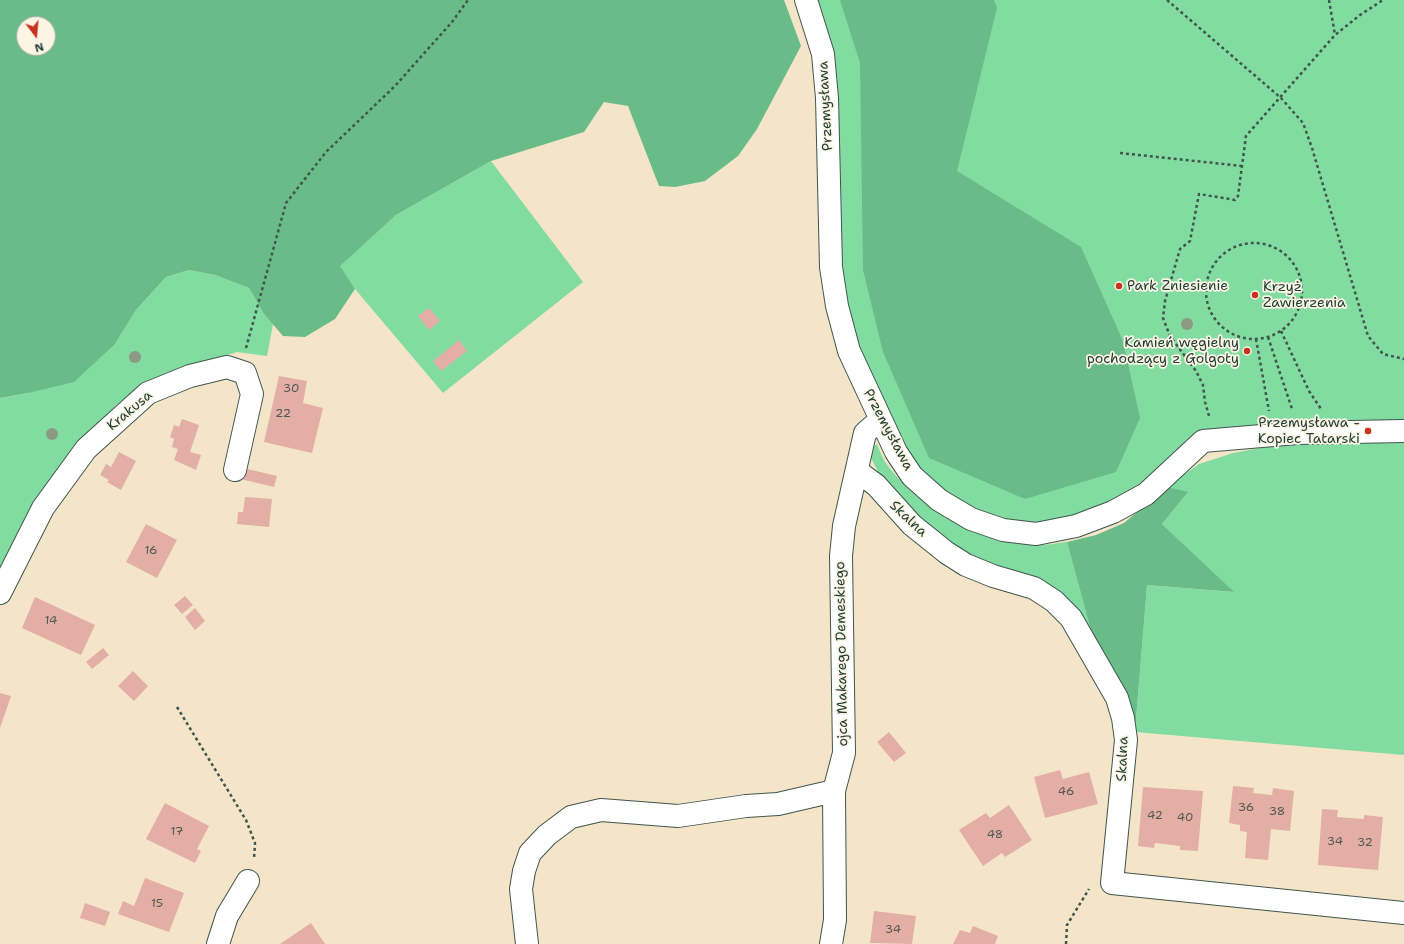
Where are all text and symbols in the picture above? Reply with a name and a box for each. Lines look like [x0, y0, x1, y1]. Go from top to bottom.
north arrow [16, 16, 56, 56]
text: N [33, 39, 45, 55]
street label: Przemysława [815, 61, 837, 151]
place label: Park Zniesienie [1127, 278, 1228, 294]
place label: Krzyż Zawierzenia [1263, 279, 1346, 312]
marker: Park Zniesienie [1114, 281, 1124, 291]
marker: Krzyż Zawierzenia [1250, 290, 1260, 300]
place label: Kamień węgielny pochodzący z Golgoty [1087, 335, 1239, 368]
marker: Kamień węgielny pochodzący z Golgoty [1242, 346, 1252, 356]
house number: 30 [283, 382, 299, 396]
street label: Przemysława [859, 386, 917, 474]
street label: Krakusa [104, 387, 156, 435]
house number: 22 [275, 407, 291, 421]
place label: Przemysława - Kopiec Tatarski [1258, 415, 1360, 448]
marker: Przemysława - Kopiec Tatarski [1363, 426, 1373, 436]
street label: Skalna [886, 497, 930, 541]
house number: 16 [144, 544, 158, 558]
street label: ojca Makarego Demeskiego [832, 561, 852, 747]
house number: 14 [45, 614, 57, 628]
street label: Skalna [1114, 736, 1132, 782]
house number: 46 [1058, 785, 1074, 799]
house number: 36 [1238, 801, 1254, 815]
house number: 38 [1269, 805, 1285, 819]
house number: 42 [1147, 809, 1163, 823]
house number: 40 [1177, 811, 1193, 825]
house number: 17 [171, 825, 183, 839]
house number: 48 [987, 828, 1003, 842]
house number: 34 [1327, 835, 1343, 849]
house number: 32 [1357, 836, 1373, 850]
house number: 15 [151, 897, 163, 911]
house number: 34 [885, 923, 901, 937]

